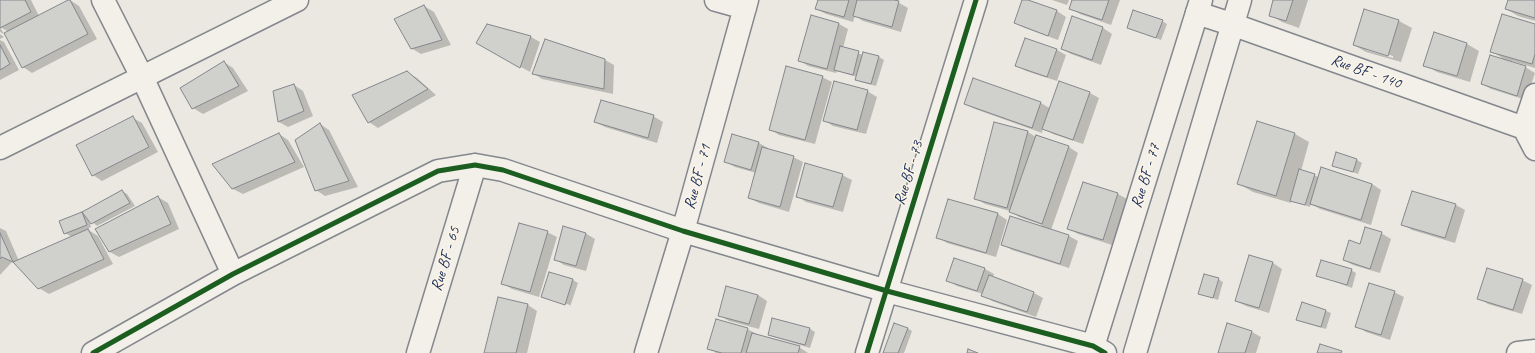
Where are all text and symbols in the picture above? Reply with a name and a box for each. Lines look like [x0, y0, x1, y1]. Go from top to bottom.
street label: Rue BF - 140 [1328, 50, 1404, 94]
street label: Rue BF - 73 [890, 139, 928, 207]
street label: Rue BF - 77 [1127, 142, 1165, 210]
street label: Rue BF - 71 [680, 143, 716, 211]
street label: Rue BF - 65 [427, 225, 465, 293]

